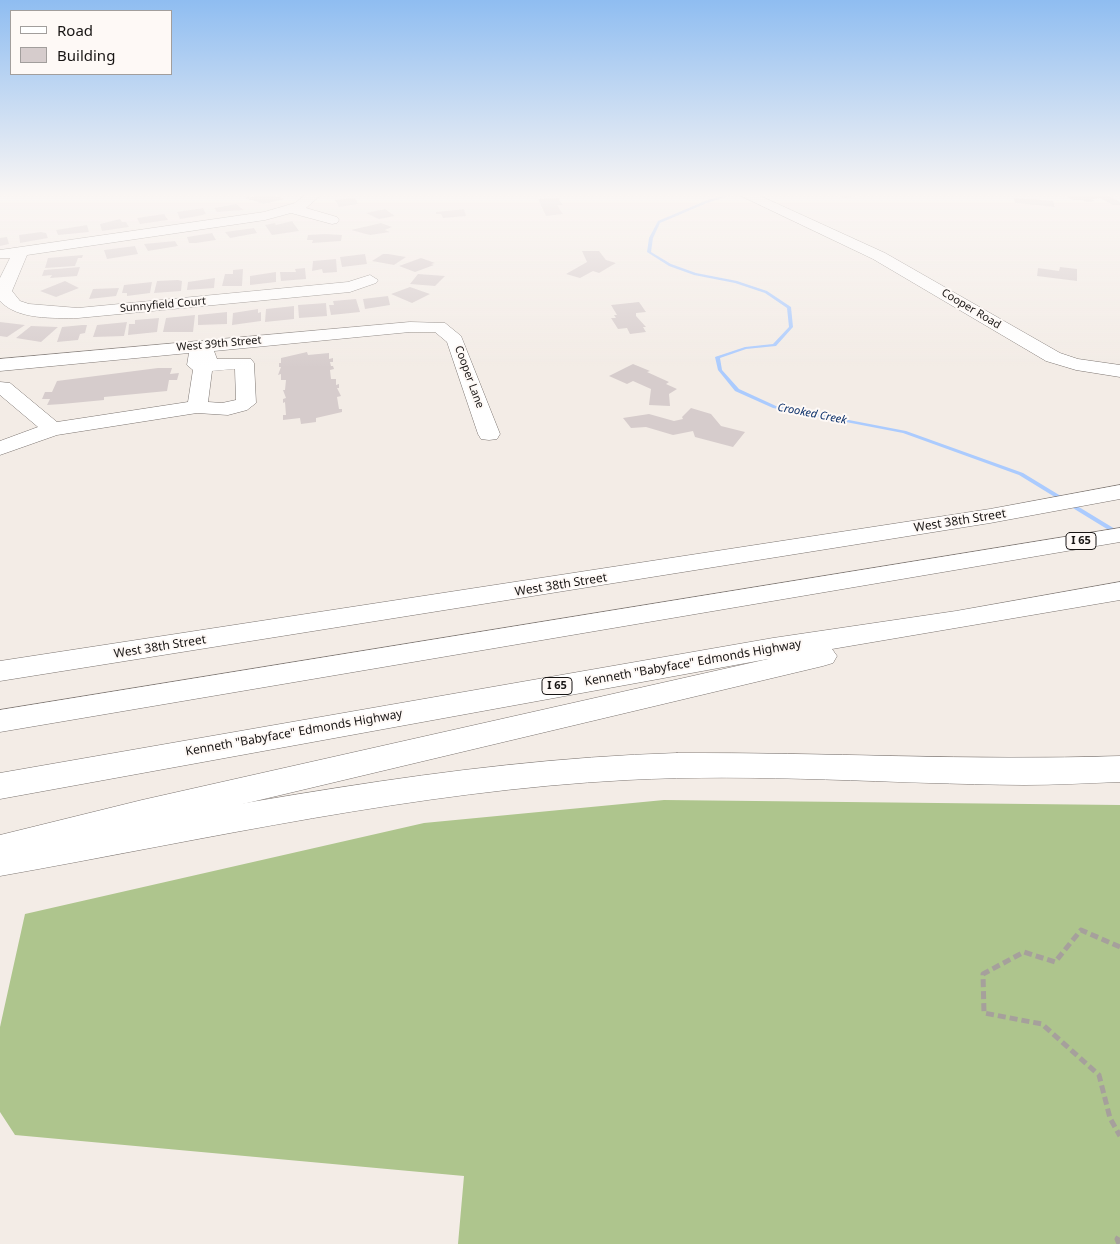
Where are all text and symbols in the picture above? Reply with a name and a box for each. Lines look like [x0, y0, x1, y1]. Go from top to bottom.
legend [10, 10, 172, 75]
text: Road [57, 20, 93, 40]
text: Building [57, 45, 115, 65]
street label: Cooper Road [939, 286, 1003, 332]
street label: Sunnyfield Court [119, 295, 207, 315]
street label: West 39th Street [176, 334, 262, 354]
street label: Cooper Lane [452, 344, 486, 410]
water label: Crooked Creek [776, 401, 848, 427]
street label: West 38th Street [913, 507, 1007, 535]
road number: I 65 [1066, 532, 1096, 550]
street label: West 38th Street [514, 571, 608, 599]
street label: West 38th Street [113, 633, 207, 661]
street label: Kenneth "Babyface" Edmonds Highway [583, 637, 803, 689]
road number: I 65 [542, 678, 572, 694]
street label: Kenneth "Babyface" Edmonds Highway [184, 707, 404, 759]

